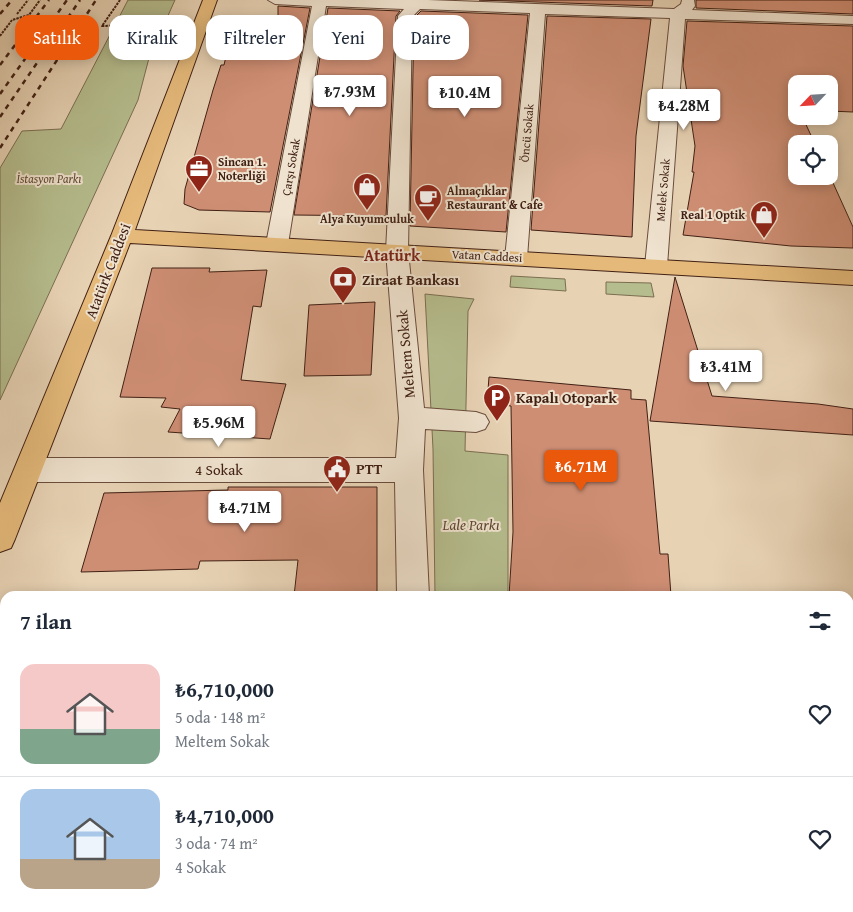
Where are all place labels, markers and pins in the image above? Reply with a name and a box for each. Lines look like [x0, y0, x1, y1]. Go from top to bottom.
pin: ₺7.93M [309, 74, 391, 117]
pin: ₺10.4M [424, 76, 506, 118]
pin: ₺4.28M [643, 88, 725, 131]
place label: Sincan 1. Noterliği [218, 153, 266, 184]
office icon: Sincan 1. Noterliği [184, 154, 214, 193]
shop icon: Alya Kuyumculuk [352, 172, 382, 211]
place label: Alnıaçıklar Restaurant & Cafe [447, 182, 543, 213]
cafe icon: Alnıaçıklar Restaurant & Cafe [413, 183, 443, 222]
shop icon: Real 1 Optik [749, 200, 779, 239]
place label: Real 1 Optik [681, 206, 745, 223]
place label: Alya Kuyumculuk [320, 210, 414, 227]
bank icon: Ziraat Bankası [328, 265, 358, 304]
place label: Ziraat Bankası [362, 269, 460, 290]
pin: ₺3.41M [685, 350, 767, 392]
parking icon: Kapalı Otopark [482, 383, 512, 422]
place label: Kapalı Otopark [516, 387, 617, 408]
pin: ₺5.96M [178, 406, 260, 448]
pin: ₺6.71M [540, 450, 622, 492]
public building icon: PTT [322, 454, 352, 493]
place label: PTT [356, 458, 383, 479]
pin: ₺4.71M [204, 490, 286, 533]

